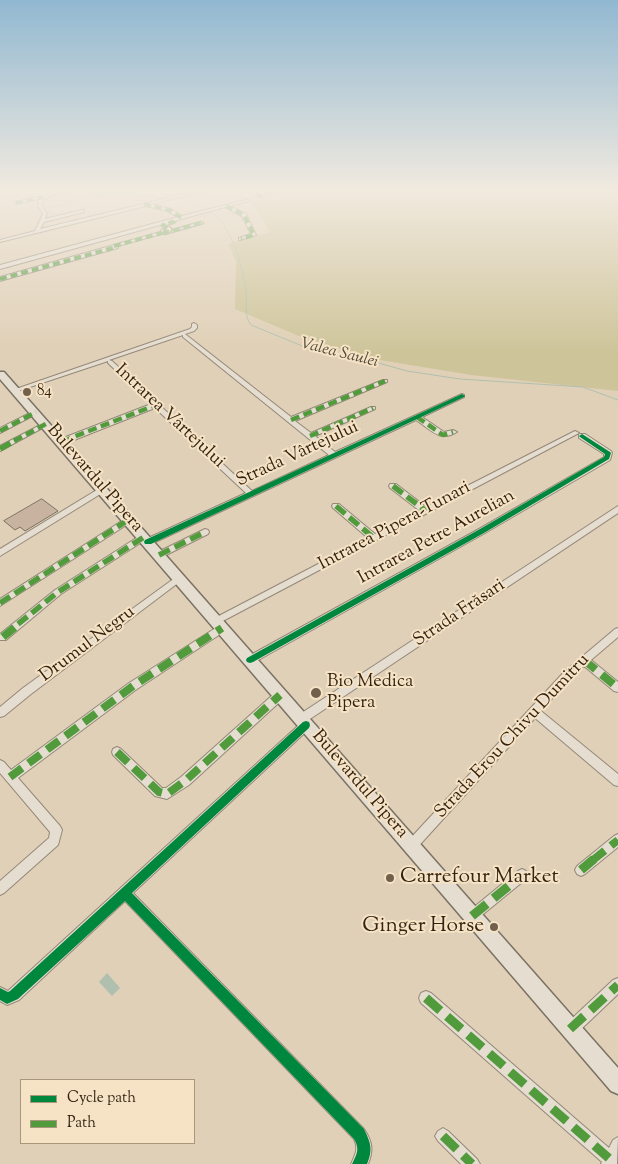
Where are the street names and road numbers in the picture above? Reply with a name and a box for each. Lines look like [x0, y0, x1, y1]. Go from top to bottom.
street label: Intrarea Vârtejului [109, 360, 229, 474]
street label: Strada Vârtejului [233, 417, 363, 493]
street label: Bulevardul Pipera [41, 420, 147, 538]
street label: Intrarea Pipera-Tunari [315, 478, 475, 576]
street label: Intrarea Petre Aurelian [355, 486, 519, 590]
street label: Strada Frăsari [410, 575, 510, 653]
street label: Drumul Negru [36, 602, 140, 688]
street label: Strada Erou Chivu Dumitru [431, 650, 595, 824]
street label: Bulevardul Pipera [306, 726, 412, 844]

